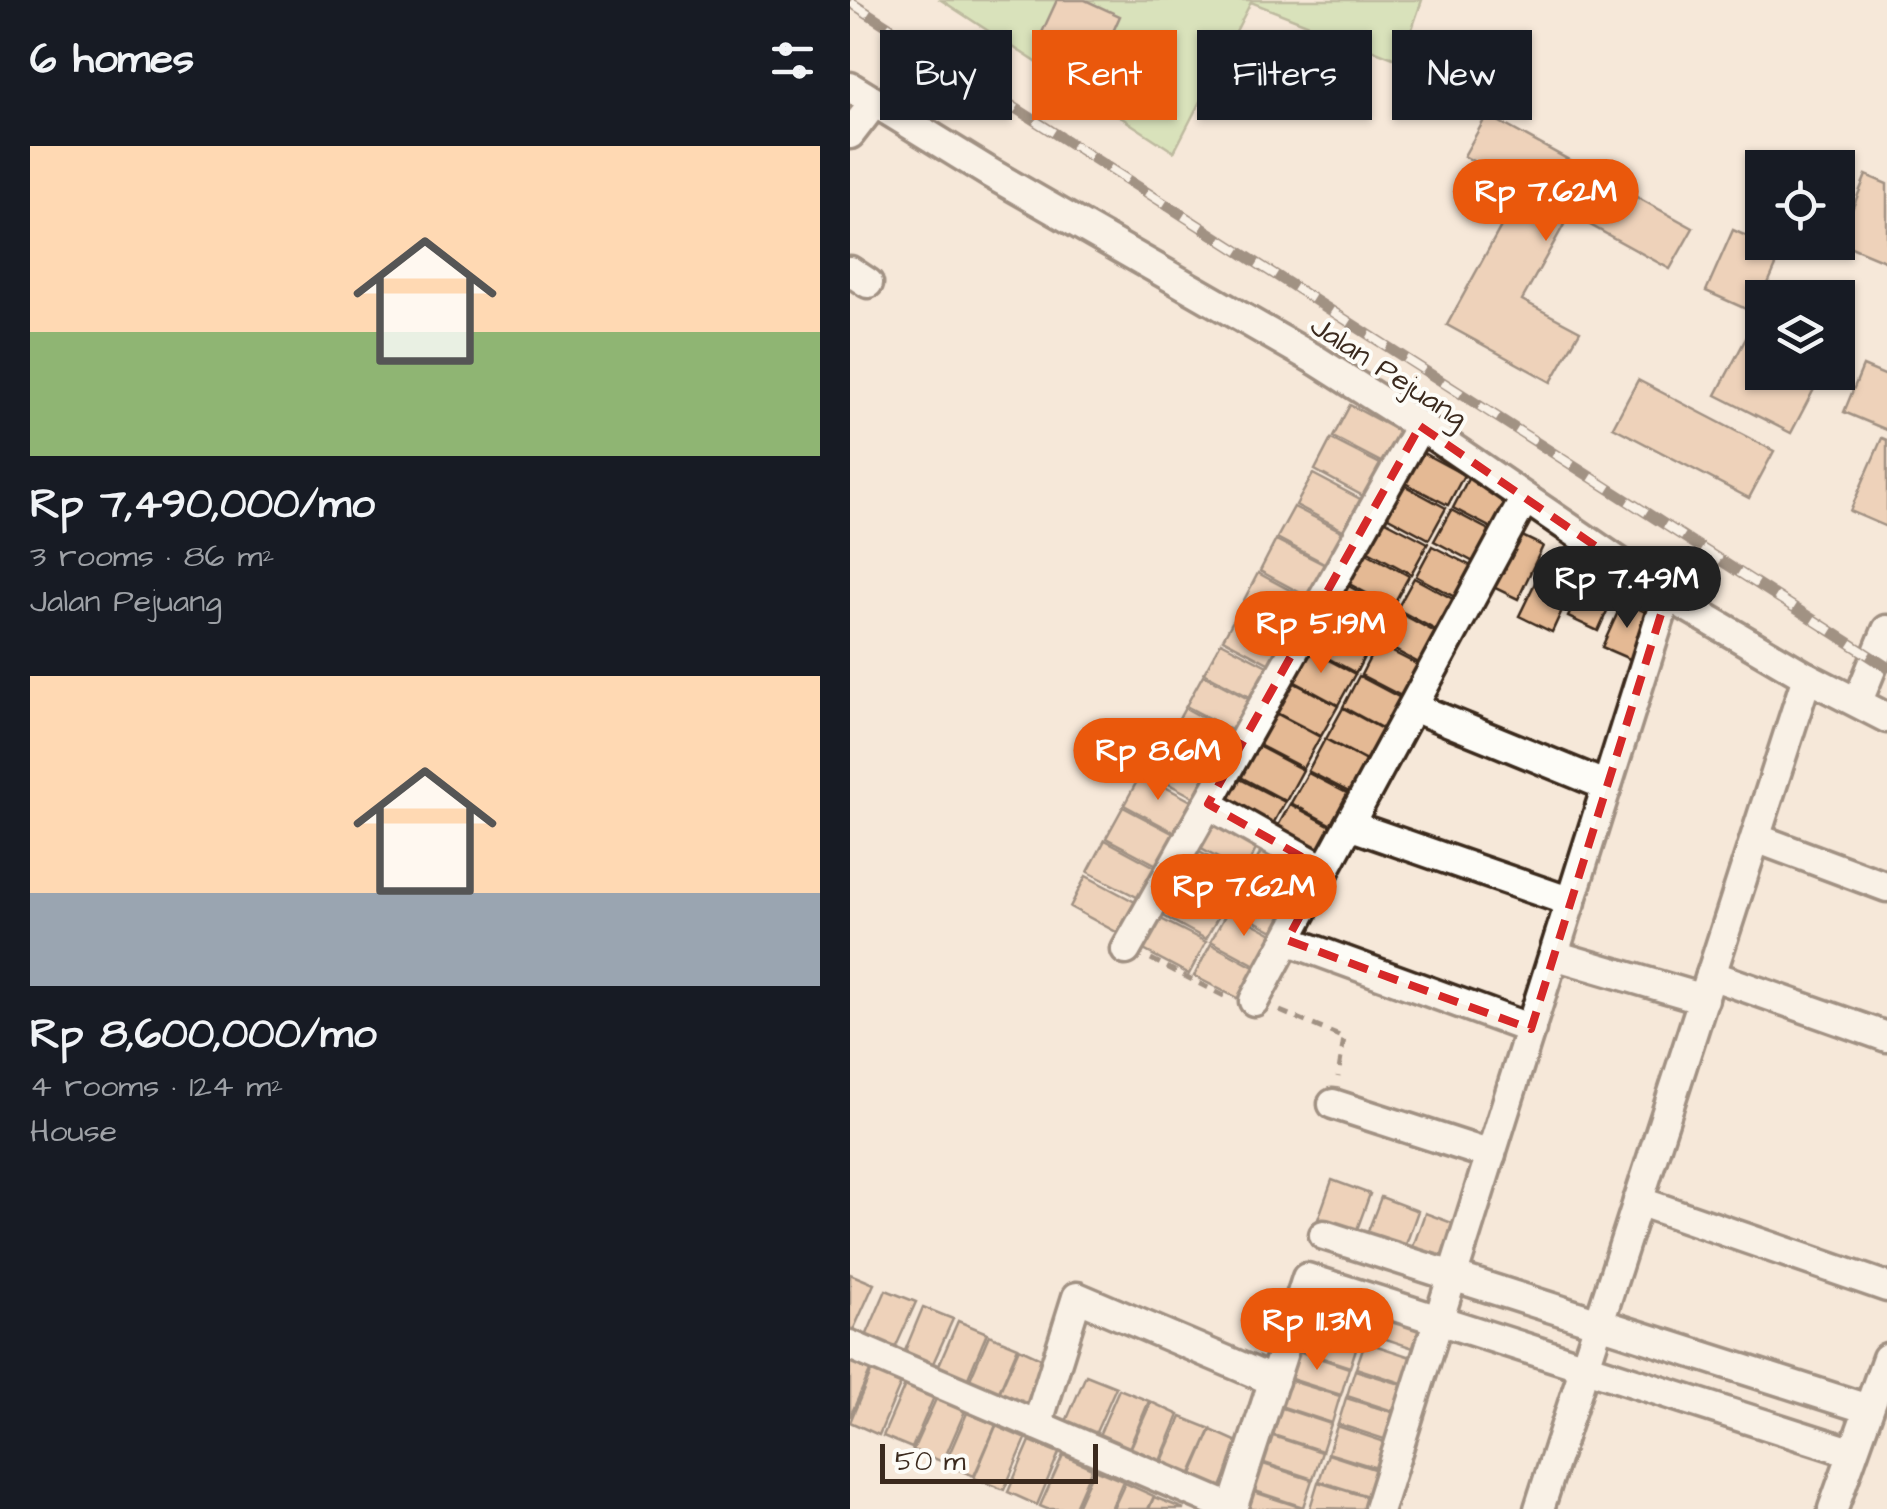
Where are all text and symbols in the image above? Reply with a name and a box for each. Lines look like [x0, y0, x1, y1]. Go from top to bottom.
chip: Buy [880, 30, 1012, 120]
chip: Rent [1032, 30, 1177, 120]
chip: Filters [1197, 30, 1372, 120]
chip: New [1392, 30, 1532, 120]
text: 6 homes [30, 31, 194, 89]
icon: filters [765, 33, 820, 88]
map controls [1745, 150, 1855, 390]
button: locate [1745, 150, 1855, 260]
pin: Rp 7.62M [1443, 159, 1649, 244]
text: Rp 7.62M [1475, 169, 1617, 214]
icon: home [335, 211, 515, 391]
button: layers [1745, 280, 1855, 390]
street label: Jalan Pejuang [1301, 305, 1475, 439]
text: Rp 7,490,000/mo [30, 476, 375, 534]
text: 3 rooms · 86 m² [30, 534, 274, 579]
pin: Rp 7.49M [1524, 546, 1730, 631]
text: Rp 7.49M [1555, 556, 1699, 601]
text: Jalan Pejuang [30, 579, 222, 624]
pin: Rp 5.19M [1218, 591, 1424, 676]
text: Rp 5.19M [1256, 601, 1386, 646]
pin: Rp 8.6M [1066, 718, 1250, 803]
text: Rp 8.6M [1095, 728, 1221, 773]
icon: home [335, 741, 515, 921]
pin: Rp 7.62M [1141, 854, 1347, 939]
text: Rp 7.62M [1173, 864, 1315, 909]
text: Rp 8,600,000/mo [30, 1006, 377, 1064]
text: 4 rooms · 124 m² [30, 1064, 283, 1109]
text: House [30, 1109, 117, 1154]
pin: Rp 11.3M [1214, 1288, 1420, 1373]
text: Rp 11.3M [1263, 1298, 1371, 1343]
scale bar [880, 1439, 1098, 1484]
text: 50 m [895, 1442, 966, 1481]

